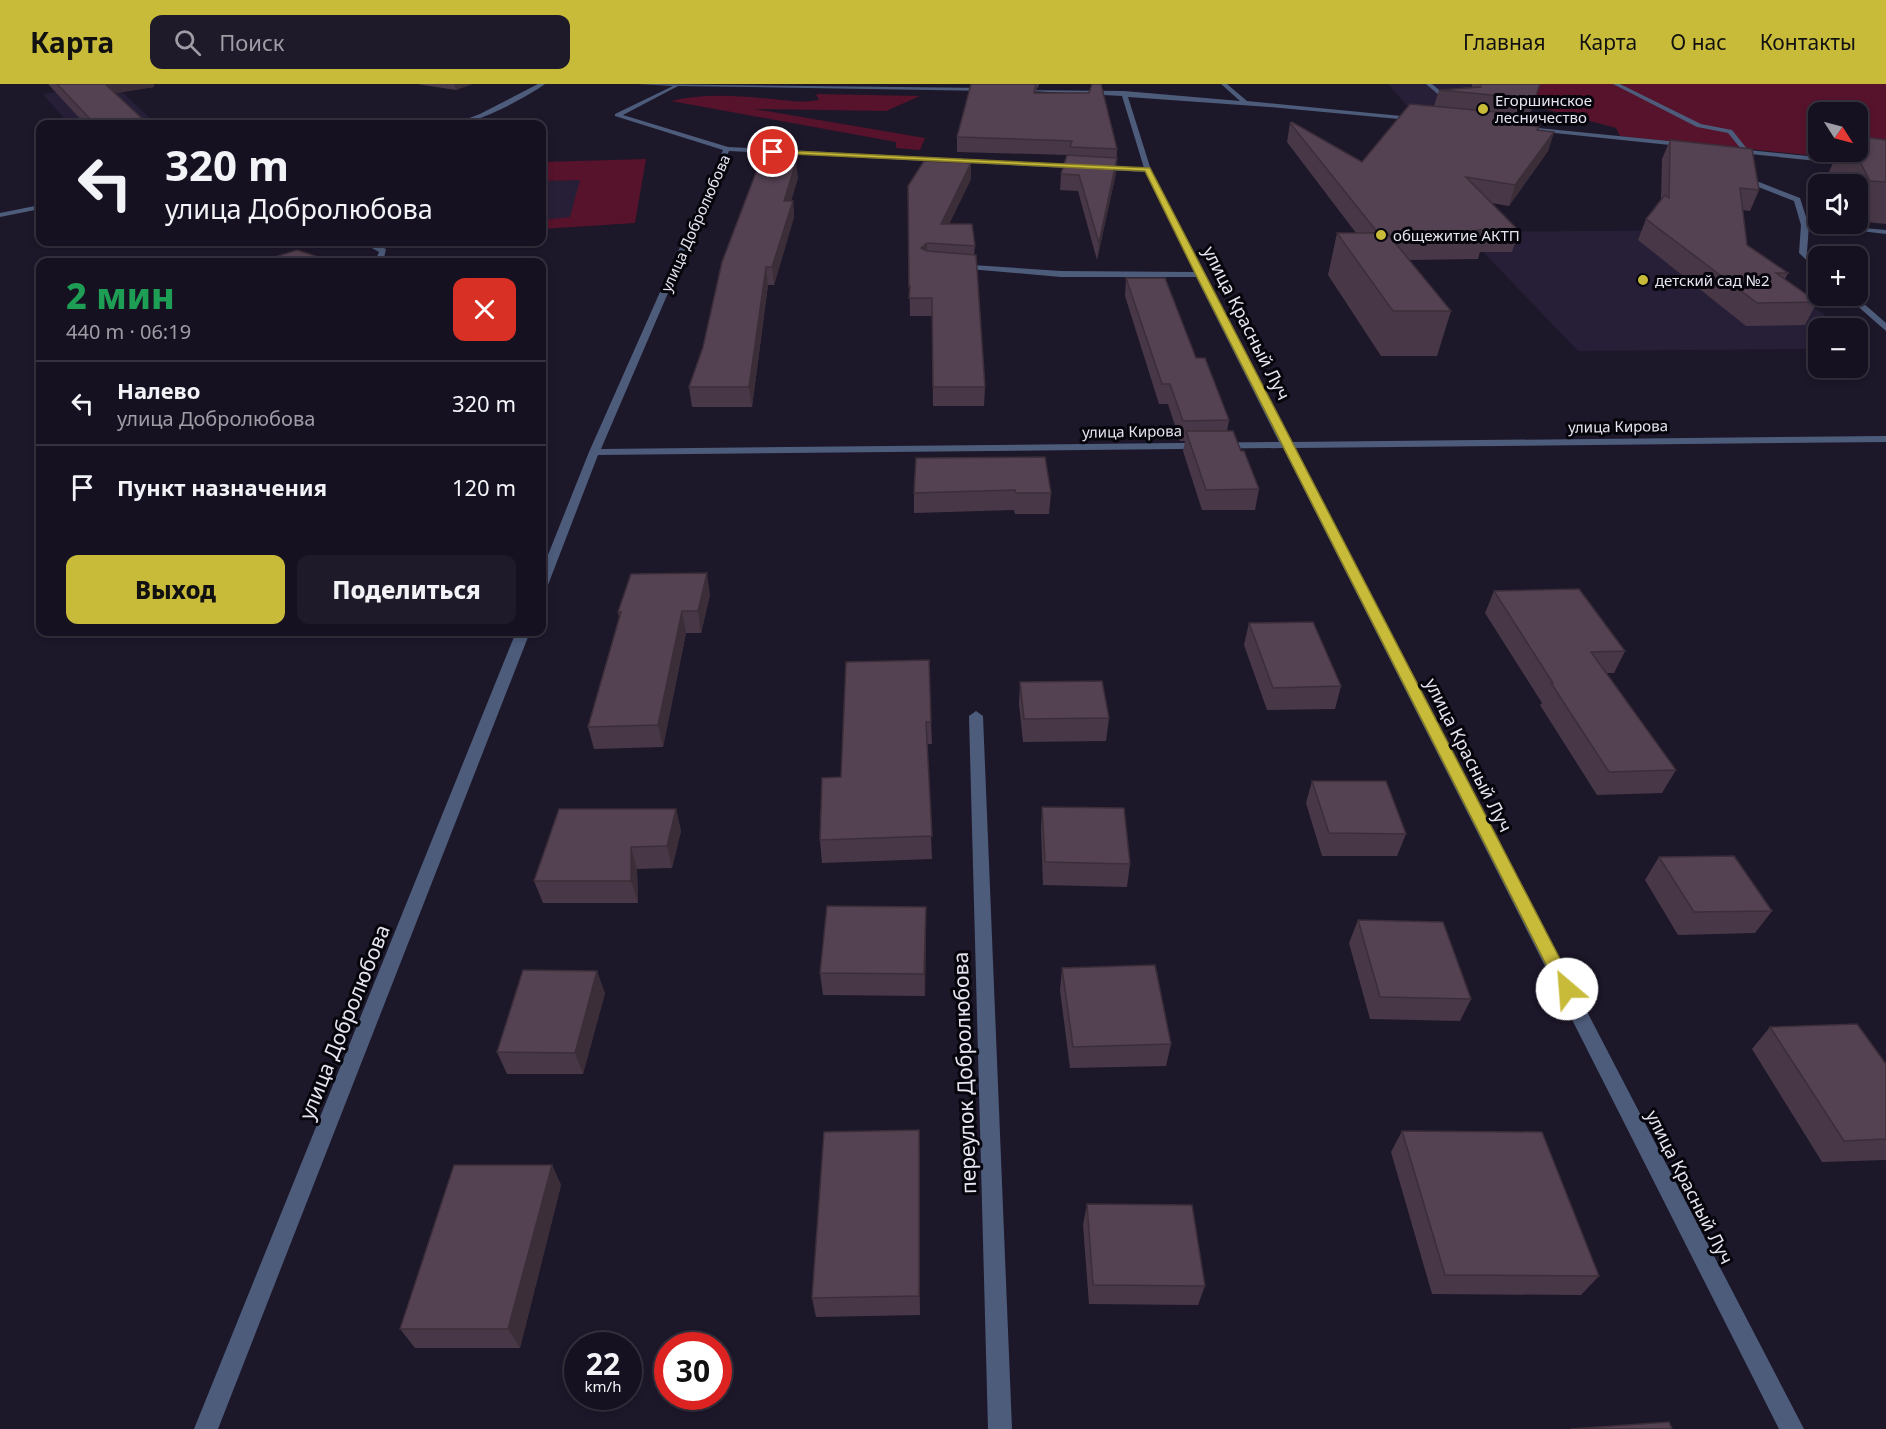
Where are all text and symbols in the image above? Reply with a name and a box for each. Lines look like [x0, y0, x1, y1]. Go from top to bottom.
search box [150, 15, 570, 69]
text: Карта [30, 23, 114, 61]
icon: search [171, 26, 204, 59]
text: Поиск [219, 27, 285, 57]
text: Главная [1463, 28, 1546, 56]
text: Карта [1579, 28, 1637, 56]
text: О нас [1670, 28, 1727, 56]
text: Контакты [1760, 28, 1856, 56]
place label: Егоршинское лесничество [1495, 90, 1592, 127]
marker: Егоршинское лесничество [1476, 102, 1490, 116]
north arrow [1808, 102, 1868, 162]
map controls [1808, 102, 1868, 378]
pin [747, 126, 798, 177]
icon: arrive [756, 135, 789, 168]
text: 320 m [165, 136, 289, 193]
icon: left [66, 144, 144, 222]
street label: улица Добролюбова [656, 151, 734, 295]
button: sound [1808, 174, 1868, 234]
text: улица Добролюбова [165, 190, 433, 227]
place label: общежитие АКТП [1393, 225, 1520, 245]
marker: общежитие АКТП [1374, 228, 1388, 242]
street label: улица Красный Луч [1198, 242, 1296, 404]
button: + [1808, 246, 1868, 306]
place label: детский сад №2 [1655, 270, 1770, 290]
text: 2 мин [66, 271, 175, 320]
marker: детский сад №2 [1636, 273, 1650, 287]
button: close [453, 278, 516, 341]
text: 440 m · 06:19 [66, 318, 191, 345]
button: − [1808, 318, 1868, 378]
text: Налево [117, 375, 200, 405]
icon: left [66, 387, 99, 420]
text: 320 m [452, 388, 516, 418]
text: улица Добролюбова [117, 405, 315, 432]
street label: улица Кирова [1568, 415, 1668, 437]
street label: улица Кирова [1082, 420, 1182, 442]
icon: arrive [66, 471, 99, 504]
text: Пункт назначения [117, 472, 327, 502]
text: 120 m [452, 472, 516, 502]
button: Выход [66, 555, 285, 624]
button: Поделиться [297, 555, 516, 624]
street label: улица Красный Луч [1420, 674, 1518, 836]
street label: улица Добролюбова [292, 920, 396, 1124]
street label: переулок Добролюбова [946, 951, 982, 1195]
position arrow [1535, 957, 1599, 1021]
street label: улица Красный Луч [1641, 1106, 1739, 1268]
speed limit sign: 30 [654, 1332, 732, 1410]
text: 22 [586, 1343, 620, 1384]
text: km/h [585, 1376, 621, 1396]

